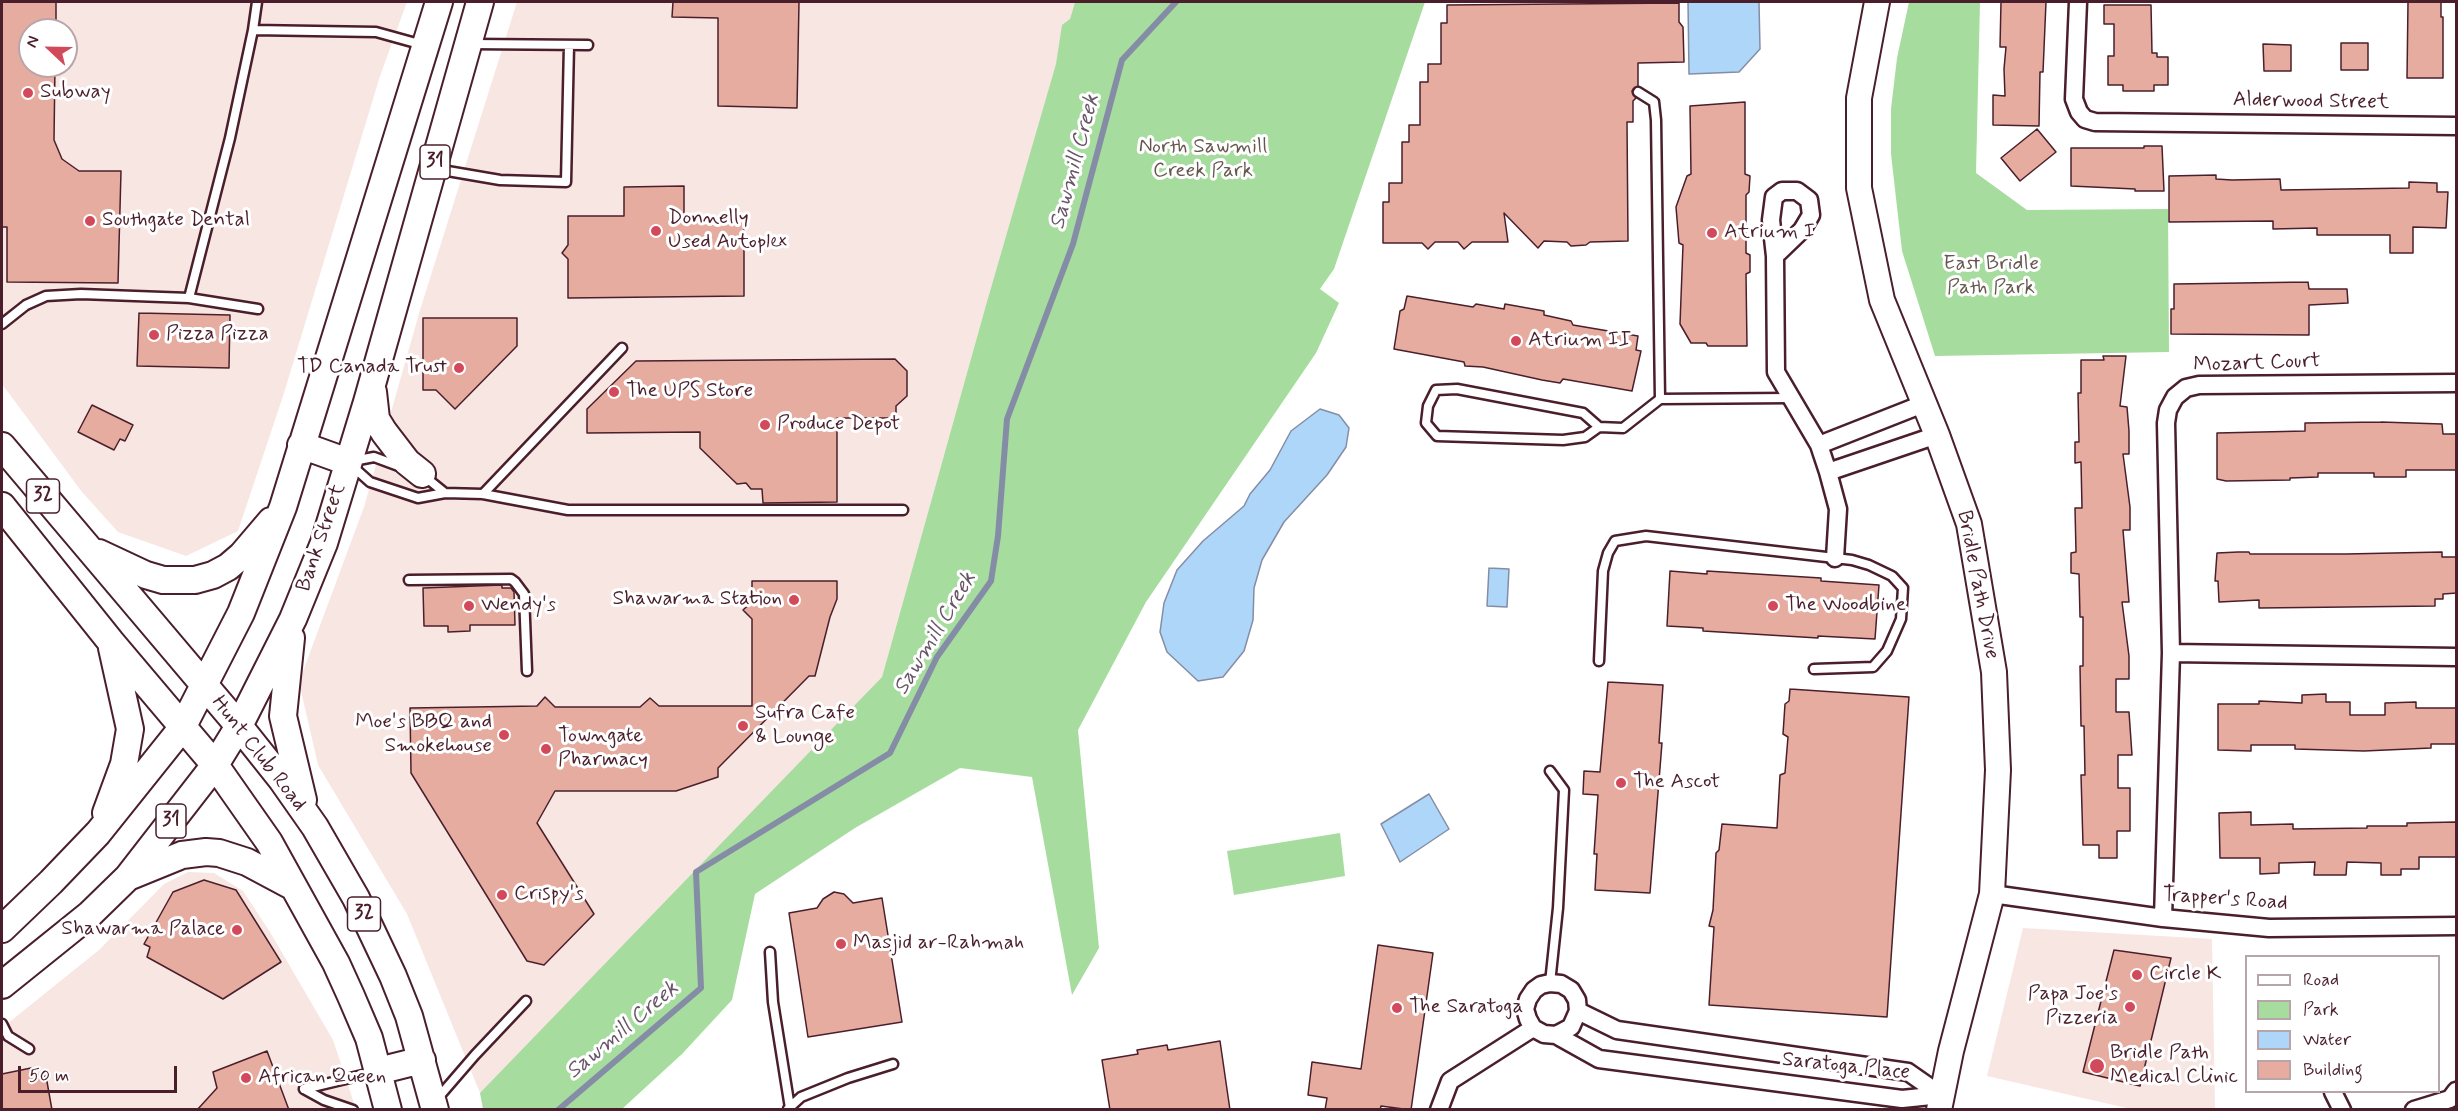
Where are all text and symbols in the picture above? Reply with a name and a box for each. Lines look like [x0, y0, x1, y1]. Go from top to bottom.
north arrow [18, 18, 78, 78]
text: N [21, 33, 44, 51]
place label: Subway [40, 80, 111, 106]
marker: Subway [21, 86, 35, 100]
street label: Alderwood Street [2233, 88, 2389, 116]
water label: Sawmill Creek [1045, 92, 1107, 232]
park label: North Sawmill Creek Park [1139, 135, 1267, 185]
road number: 31 [420, 145, 450, 179]
place label: Donnelly Used Autoplex [668, 206, 787, 256]
place label: Southgate Dental [102, 208, 250, 234]
marker: Southgate Dental [83, 214, 97, 228]
place label: Atrium I [1724, 220, 1815, 246]
marker: Donnelly Used Autoplex [649, 224, 663, 238]
marker: Atrium I [1705, 226, 1719, 240]
park label: East Bridle Path Park [1943, 252, 2039, 302]
place label: Pizza Pizza [166, 322, 269, 348]
marker: Pizza Pizza [147, 328, 161, 342]
place label: Atrium II [1528, 328, 1631, 354]
marker: Atrium II [1509, 334, 1523, 348]
street label: Mozart Court [2193, 349, 2321, 379]
place label: TD Canada Trust [297, 355, 447, 381]
marker: TD Canada Trust [452, 361, 466, 375]
place label: The UPS Store [626, 379, 753, 405]
marker: The UPS Store [607, 385, 621, 399]
place label: Produce Depot [777, 412, 900, 438]
marker: Produce Depot [758, 418, 772, 432]
road number: 32 [26, 479, 60, 513]
street label: Bank Street [292, 481, 352, 595]
street label: Bridle Path Drive [1950, 509, 2004, 661]
water label: Sawmill Creek [889, 568, 983, 700]
place label: Shawarma Station [612, 587, 782, 613]
place label: Wendy's [481, 593, 556, 619]
marker: Shawarma Station [787, 593, 801, 607]
place label: The Woodbine [1785, 593, 1906, 619]
marker: Wendy's [462, 599, 476, 613]
marker: The Woodbine [1766, 599, 1780, 613]
street label: Hunt Club Road [205, 691, 311, 817]
place label: Sufra Cafe & Lounge [755, 701, 855, 751]
place label: Moe's BBQ and Smokehouse [355, 710, 492, 760]
marker: Sufra Cafe & Lounge [736, 719, 750, 733]
place label: Towngate Pharmacy [558, 724, 648, 774]
marker: Moe's BBQ and Smokehouse [497, 728, 511, 742]
marker: Towngate Pharmacy [539, 742, 553, 756]
place label: The Ascot [1633, 770, 1720, 796]
marker: The Ascot [1614, 776, 1628, 790]
road number: 31 [156, 804, 186, 838]
place label: Crispy's [514, 882, 584, 908]
street label: Trapper's Road [2162, 883, 2288, 917]
marker: Crispy's [495, 888, 509, 902]
road number: 32 [348, 897, 380, 931]
place label: Shawarma Palace [61, 917, 225, 943]
marker: Shawarma Palace [230, 923, 244, 937]
place label: Masjid ar-Rahmah [853, 931, 1024, 957]
marker: Masjid ar-Rahmah [834, 937, 848, 951]
legend [2245, 955, 2440, 1093]
place label: Circle K [2149, 962, 2221, 988]
marker: Circle K [2130, 968, 2144, 982]
text: Road [2303, 968, 2339, 992]
water label: Sawmill Creek [561, 976, 685, 1086]
place label: Papa Joe's Pizzeria [2028, 982, 2118, 1032]
place label: The Saratoga [1409, 995, 1523, 1021]
text: Park [2303, 998, 2339, 1022]
marker: Papa Joe's Pizzeria [2123, 1000, 2137, 1014]
marker: The Saratoga [1390, 1001, 1404, 1015]
text: Water [2303, 1028, 2351, 1052]
place label: Bridle Path Medical Clinic [2110, 1041, 2238, 1091]
street label: Saratoga Place [1781, 1048, 1911, 1086]
scale bar [21, 1054, 180, 1092]
marker: Bridle Path Medical Clinic [2088, 1057, 2106, 1075]
text: Building [2303, 1058, 2363, 1082]
text: 50 m [29, 1064, 69, 1088]
place label: African Queen [258, 1065, 386, 1091]
marker: African Queen [239, 1071, 253, 1085]

